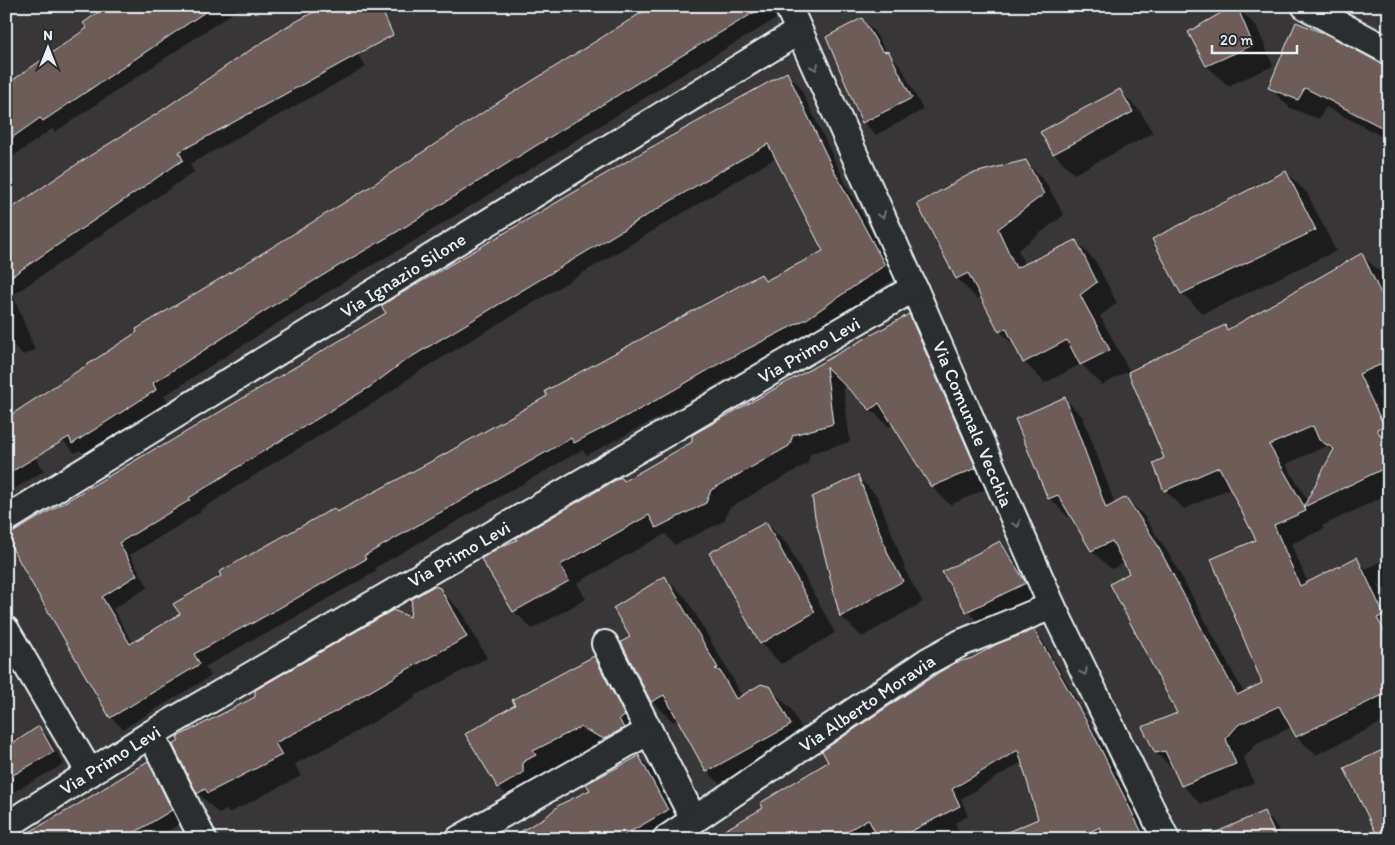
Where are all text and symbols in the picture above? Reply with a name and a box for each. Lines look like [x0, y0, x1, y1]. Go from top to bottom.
north arrow [22, 22, 72, 72]
scale bar [1212, 22, 1298, 54]
text: N [43, 27, 53, 44]
text: 20 m [1220, 31, 1254, 49]
one-way arrow [809, 62, 819, 71]
one-way arrow [875, 210, 886, 219]
street label: Via Ignazio Silone [336, 227, 470, 323]
street label: Via Primo Levi [754, 311, 864, 389]
street label: Via Comunale Vecchia [928, 337, 1018, 511]
street label: Via Primo Levi [404, 515, 514, 593]
one-way arrow [1010, 519, 1021, 528]
street label: Via Alberto Moravia [794, 649, 940, 757]
one-way arrow [1078, 667, 1089, 676]
street label: Via Primo Levi [55, 720, 165, 800]

